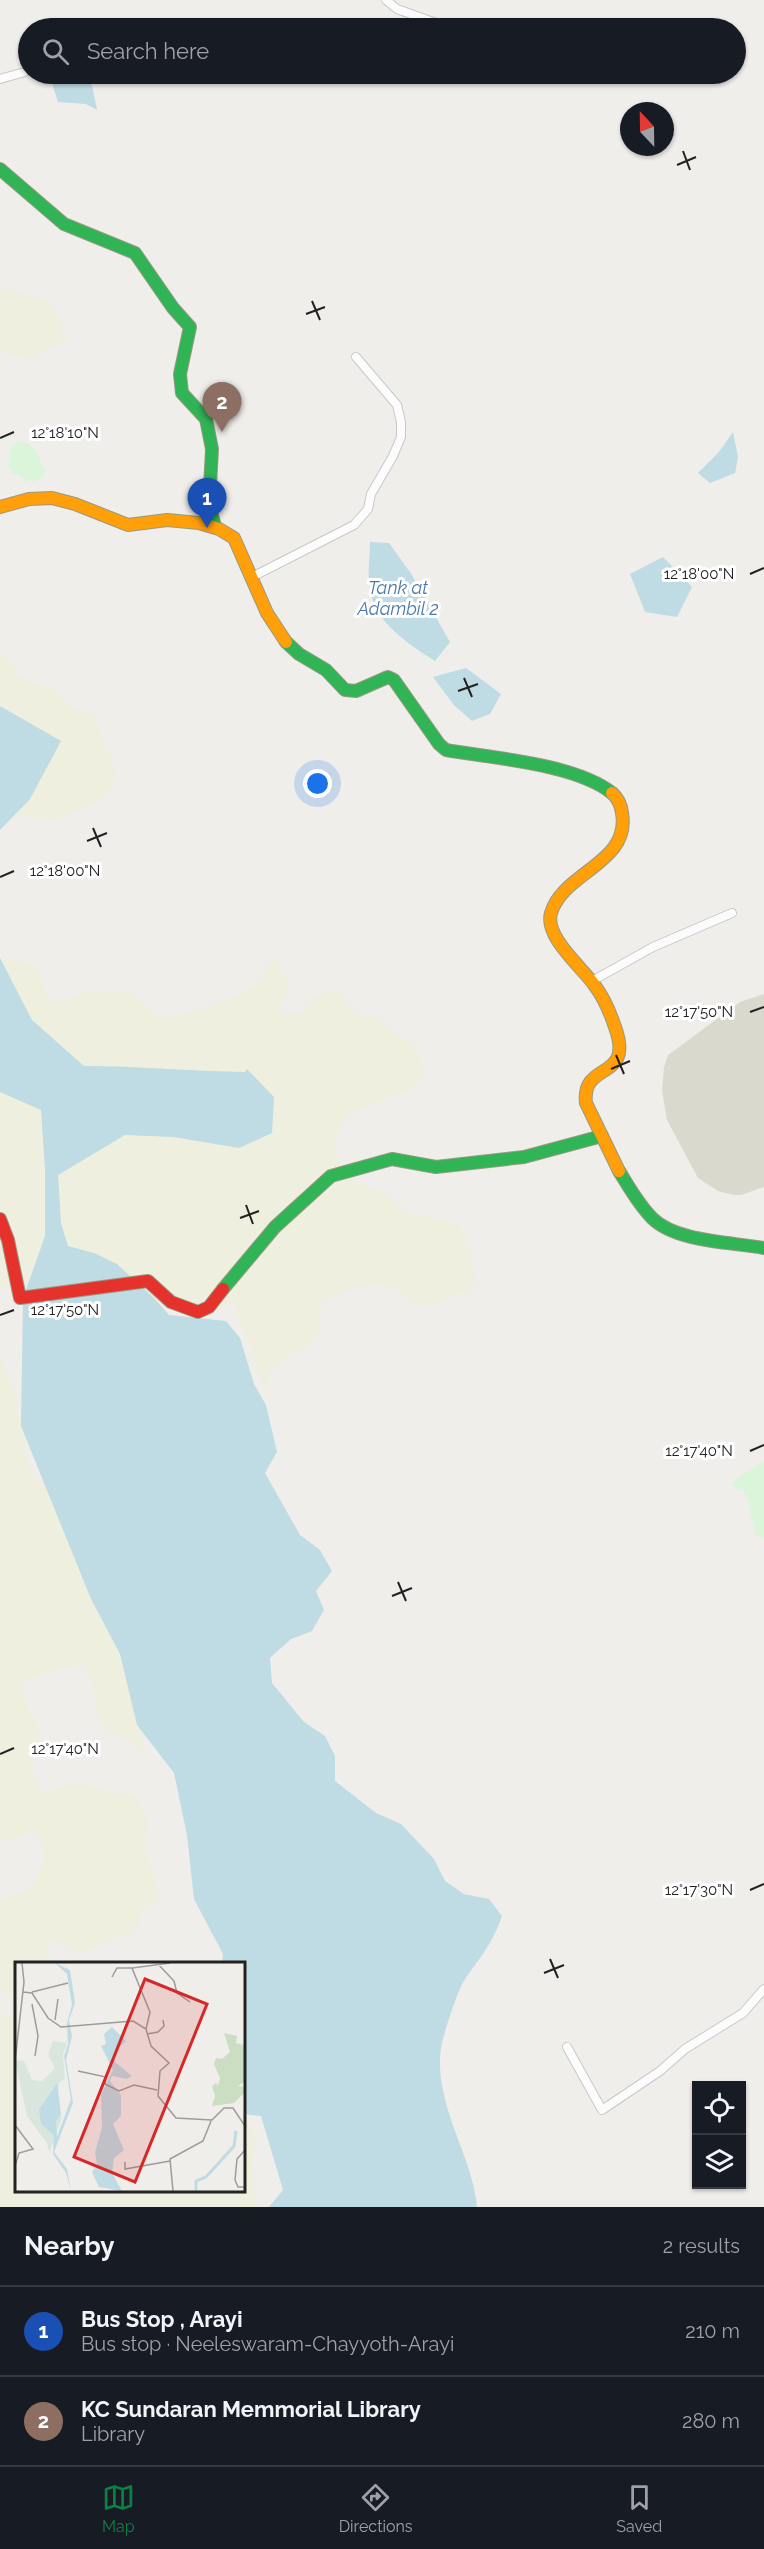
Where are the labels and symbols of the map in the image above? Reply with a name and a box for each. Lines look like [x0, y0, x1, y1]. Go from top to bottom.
north arrow [620, 102, 674, 156]
pin: 2 [202, 382, 242, 432]
text: 12°18'10"N [31, 424, 99, 442]
pin: 1 [188, 478, 226, 528]
text: 12°18'00"N [664, 565, 734, 583]
water label: Tank at Adambil 2 [356, 577, 439, 619]
your location [303, 769, 332, 798]
text: 12°18'00"N [30, 862, 100, 880]
text: 12°17'50"N [665, 1003, 733, 1021]
text: 12°17'50"N [31, 1301, 99, 1319]
text: 12°17'40"N [665, 1442, 733, 1460]
text: 12°17'40"N [31, 1740, 99, 1758]
text: 12°17'30"N [665, 1881, 733, 1899]
inset map [15, 1962, 244, 2192]

